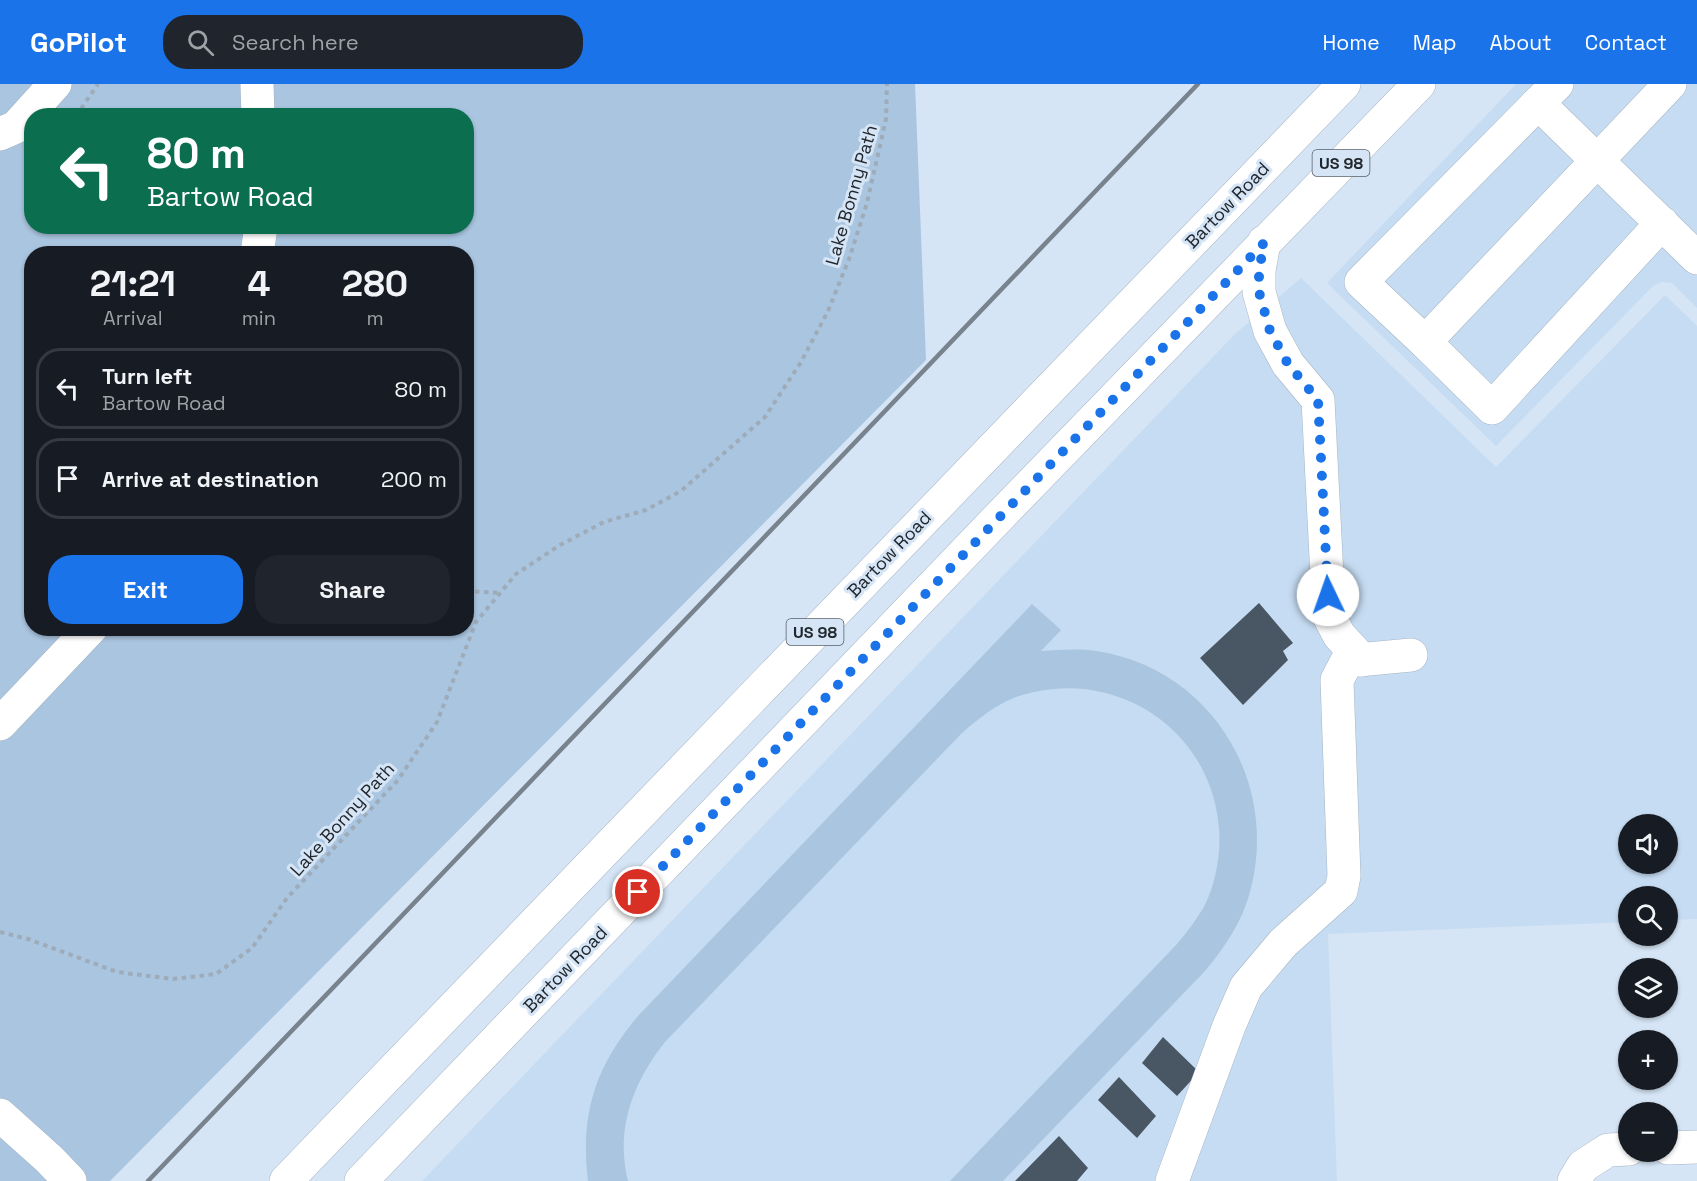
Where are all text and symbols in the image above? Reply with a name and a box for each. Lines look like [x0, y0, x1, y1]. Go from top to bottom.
search box [163, 15, 583, 69]
text: GoPilot [30, 24, 127, 60]
icon: search [184, 26, 217, 59]
text: Search here [232, 28, 359, 56]
text: Home [1322, 29, 1380, 56]
text: Map [1413, 29, 1457, 56]
text: About [1490, 29, 1552, 56]
text: Contact [1585, 29, 1667, 56]
street label: Lake Bonny Path [820, 122, 882, 268]
text: 80 m [147, 127, 246, 180]
icon: left [48, 132, 126, 210]
road number: US 98 [1312, 150, 1370, 176]
street label: Bartow Road [1180, 157, 1274, 253]
text: Bartow Road [147, 179, 314, 214]
text: 21:21 [90, 261, 176, 307]
text: 4 [247, 261, 270, 307]
text: 280 [342, 261, 408, 307]
text: Arrival [103, 305, 163, 331]
text: min [242, 305, 276, 331]
text: m [366, 305, 384, 331]
text: Turn left [102, 362, 192, 390]
icon: left [51, 372, 84, 405]
text: 80 m [395, 375, 447, 403]
text: Bartow Road [102, 390, 226, 416]
icon: arrive [51, 462, 84, 495]
text: Arrive at destination [102, 465, 319, 493]
text: 200 m [381, 465, 447, 493]
street label: Bartow Road [842, 506, 936, 602]
button: Exit [48, 555, 243, 624]
button: Share [255, 555, 450, 624]
position arrow [1296, 563, 1360, 627]
road number: US 98 [786, 619, 844, 645]
street label: Lake Bonny Path [285, 757, 399, 881]
map controls [1618, 814, 1678, 1162]
button: sound [1618, 814, 1678, 874]
pin [612, 866, 663, 917]
icon: arrive [621, 875, 654, 908]
button: search [1618, 886, 1678, 946]
street label: Bartow Road [518, 921, 612, 1017]
button: layers [1618, 958, 1678, 1018]
button: + [1618, 1030, 1678, 1090]
button: − [1618, 1102, 1678, 1162]

